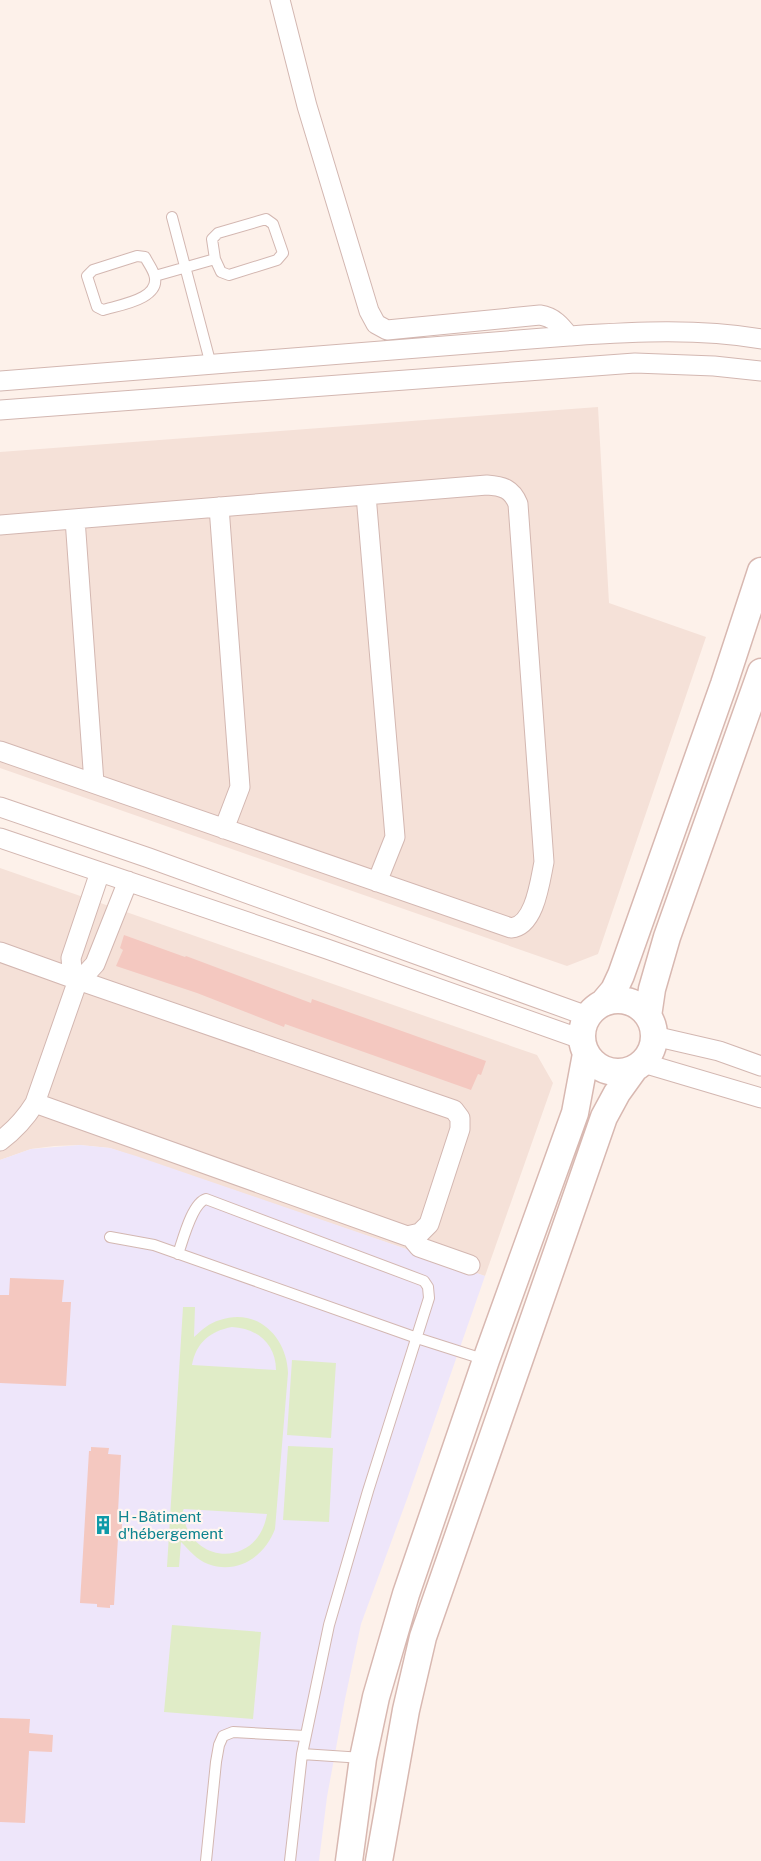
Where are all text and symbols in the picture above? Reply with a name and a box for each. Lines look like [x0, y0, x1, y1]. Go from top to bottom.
place label: H - Bâtiment d'hébergement [118, 1508, 223, 1542]
building icon: H - Bâtiment d'hébergement [92, 1514, 114, 1536]

